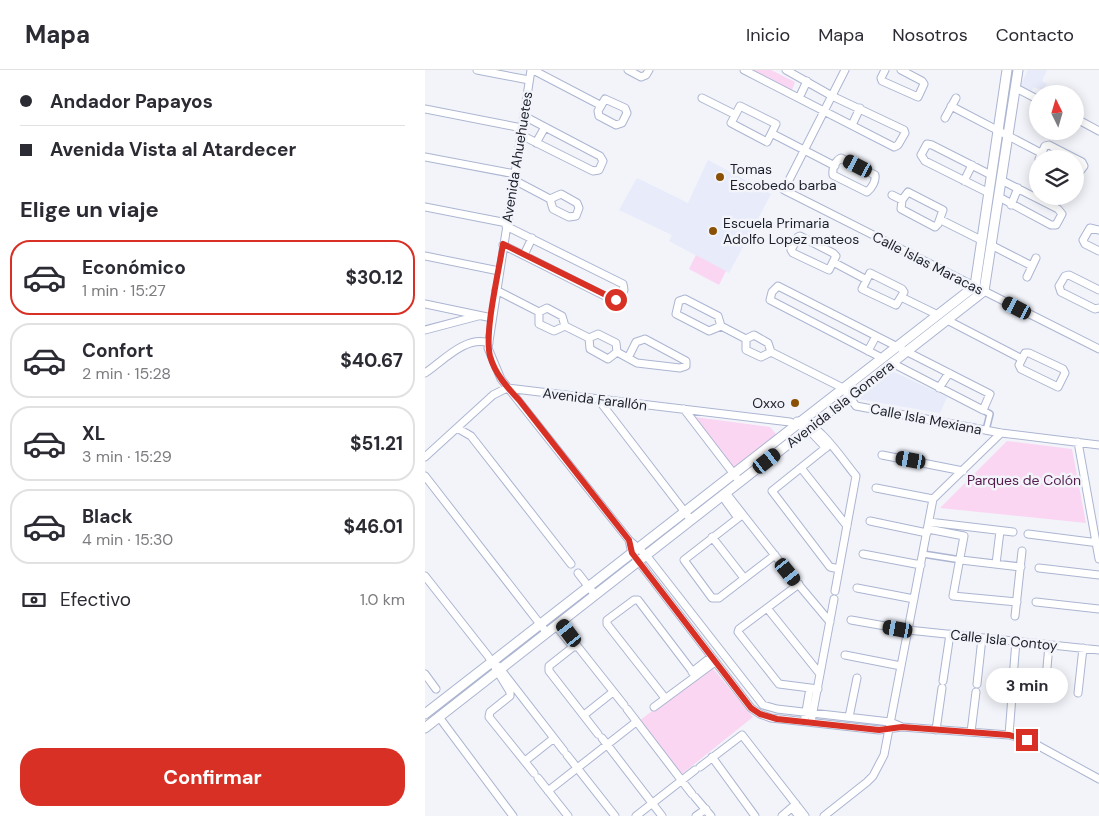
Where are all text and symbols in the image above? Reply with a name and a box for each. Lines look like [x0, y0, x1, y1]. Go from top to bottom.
text: Mapa [25, 19, 90, 50]
text: Inicio [746, 23, 790, 47]
text: Mapa [818, 23, 864, 47]
text: Nosotros [892, 23, 968, 47]
text: Contacto [996, 23, 1074, 47]
north arrow [1029, 85, 1084, 140]
map controls [1029, 85, 1084, 205]
text: Andador Papayos [50, 89, 213, 114]
street label: Avenida Ahuehuetes [498, 90, 536, 224]
text: Avenida Vista al Atardecer [50, 137, 296, 162]
button: layers [1029, 150, 1084, 205]
car [841, 153, 874, 179]
place label: Tomas Escobedo barba [730, 160, 837, 194]
marker: Tomas Escobedo barba [714, 171, 726, 183]
text: Elige un viaje [20, 195, 159, 224]
place label: Escuela Primaria Adolfo Lopez mateos [723, 214, 859, 248]
marker: Escuela Primaria Adolfo Lopez mateos [707, 225, 719, 237]
street label: Calle Islas Maracas [869, 227, 987, 299]
icon: car [22, 255, 67, 300]
text: Económico [82, 255, 186, 280]
text: $30.12 [345, 265, 403, 290]
text: 1 min · 15:27 [82, 280, 166, 301]
route start [605, 289, 627, 311]
car [1000, 295, 1033, 321]
icon: car [22, 338, 67, 383]
text: Confort [82, 338, 154, 363]
text: $40.67 [340, 348, 403, 373]
street label: Avenida Isla Gomera [782, 356, 898, 452]
text: 2 min · 15:28 [82, 363, 171, 384]
street label: Avenida Farallón [542, 384, 648, 414]
place label: Oxxo [752, 394, 785, 412]
marker: Oxxo [789, 397, 801, 409]
street label: Calle Isla Mexiana [869, 399, 983, 439]
icon: car [22, 421, 67, 466]
text: XL [82, 421, 105, 446]
text: $51.21 [350, 431, 403, 456]
text: 3 min · 15:29 [82, 446, 172, 467]
car [750, 446, 783, 476]
car [894, 450, 927, 470]
park label: Parques de Colón [967, 471, 1081, 489]
icon: car [22, 504, 67, 549]
text: Black [82, 504, 133, 529]
text: $46.01 [343, 514, 403, 539]
text: 4 min · 15:30 [82, 529, 173, 550]
car [772, 556, 803, 588]
icon: cash [20, 586, 48, 614]
text: Efectivo [60, 587, 131, 612]
text: 1.0 km [360, 589, 405, 610]
car [553, 617, 584, 649]
car [881, 619, 914, 639]
street label: Calle Isla Contoy [950, 625, 1059, 655]
callout: 3 min [986, 668, 1068, 702]
text: 3 min [1006, 675, 1048, 696]
route end [1016, 729, 1038, 751]
button: Confirmar [20, 748, 405, 806]

